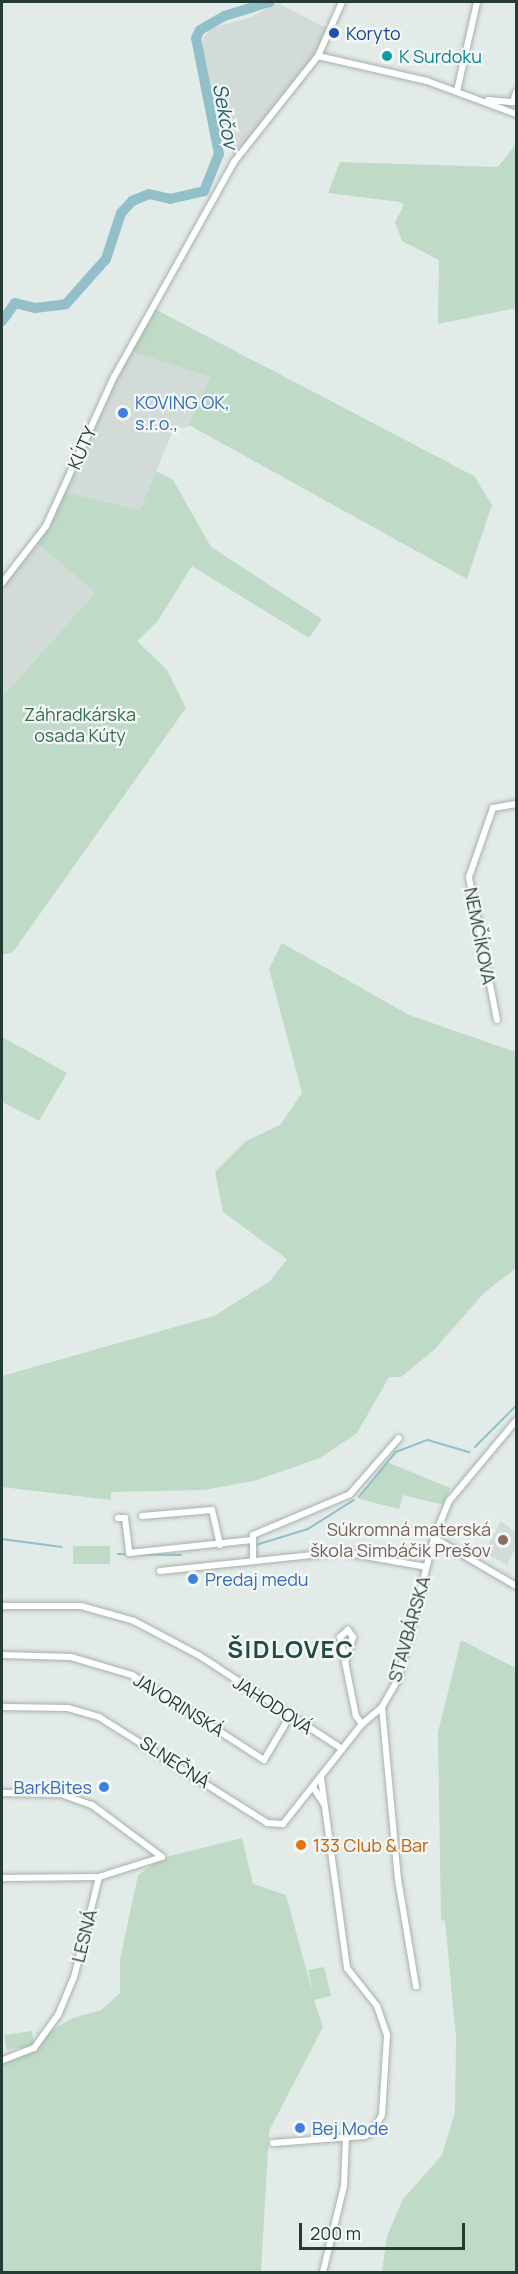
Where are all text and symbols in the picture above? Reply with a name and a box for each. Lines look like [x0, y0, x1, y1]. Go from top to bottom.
place label: Koryto [346, 22, 401, 44]
marker: Koryto [327, 26, 341, 40]
place label: K Surdoku [399, 45, 482, 67]
marker: K Surdoku [380, 49, 394, 63]
water label: Sekčov [208, 81, 244, 151]
place label: KOVING OK, s.r.o., [135, 392, 230, 434]
marker: KOVING OK, s.r.o., [116, 406, 130, 420]
street label: KÚTY [63, 423, 101, 473]
park label: Záhradkárska osada Kúty [24, 704, 136, 746]
street label: NEMČÍKOVA [460, 886, 500, 986]
place label: Súkromná materská škola Simbáčik Prešov [310, 1519, 491, 1562]
marker: Súkromná materská škola Simbáčik Prešov [496, 1533, 510, 1547]
place label: Predaj medu [205, 1568, 309, 1590]
marker: Predaj medu [186, 1572, 200, 1586]
street label: STAVBÁRSKA [384, 1573, 434, 1685]
district label: ŠIDLOVEC [227, 1635, 355, 1663]
street label: JAVORINSKÁ [130, 1669, 228, 1741]
street label: JAHODOVÁ [229, 1671, 317, 1739]
street label: SLNEČNÁ [136, 1731, 214, 1793]
place label: BarkBites [13, 1776, 92, 1798]
marker: BarkBites [97, 1780, 111, 1794]
place label: 133 Club & Bar [313, 1834, 428, 1856]
marker: 133 Club & Bar [294, 1838, 308, 1852]
street label: LESNÁ [67, 1907, 101, 1965]
place label: Bej Mode [312, 2117, 389, 2139]
marker: Bej Mode [293, 2121, 307, 2135]
scale bar [302, 2211, 468, 2249]
text: 200 m [310, 2221, 361, 2245]

